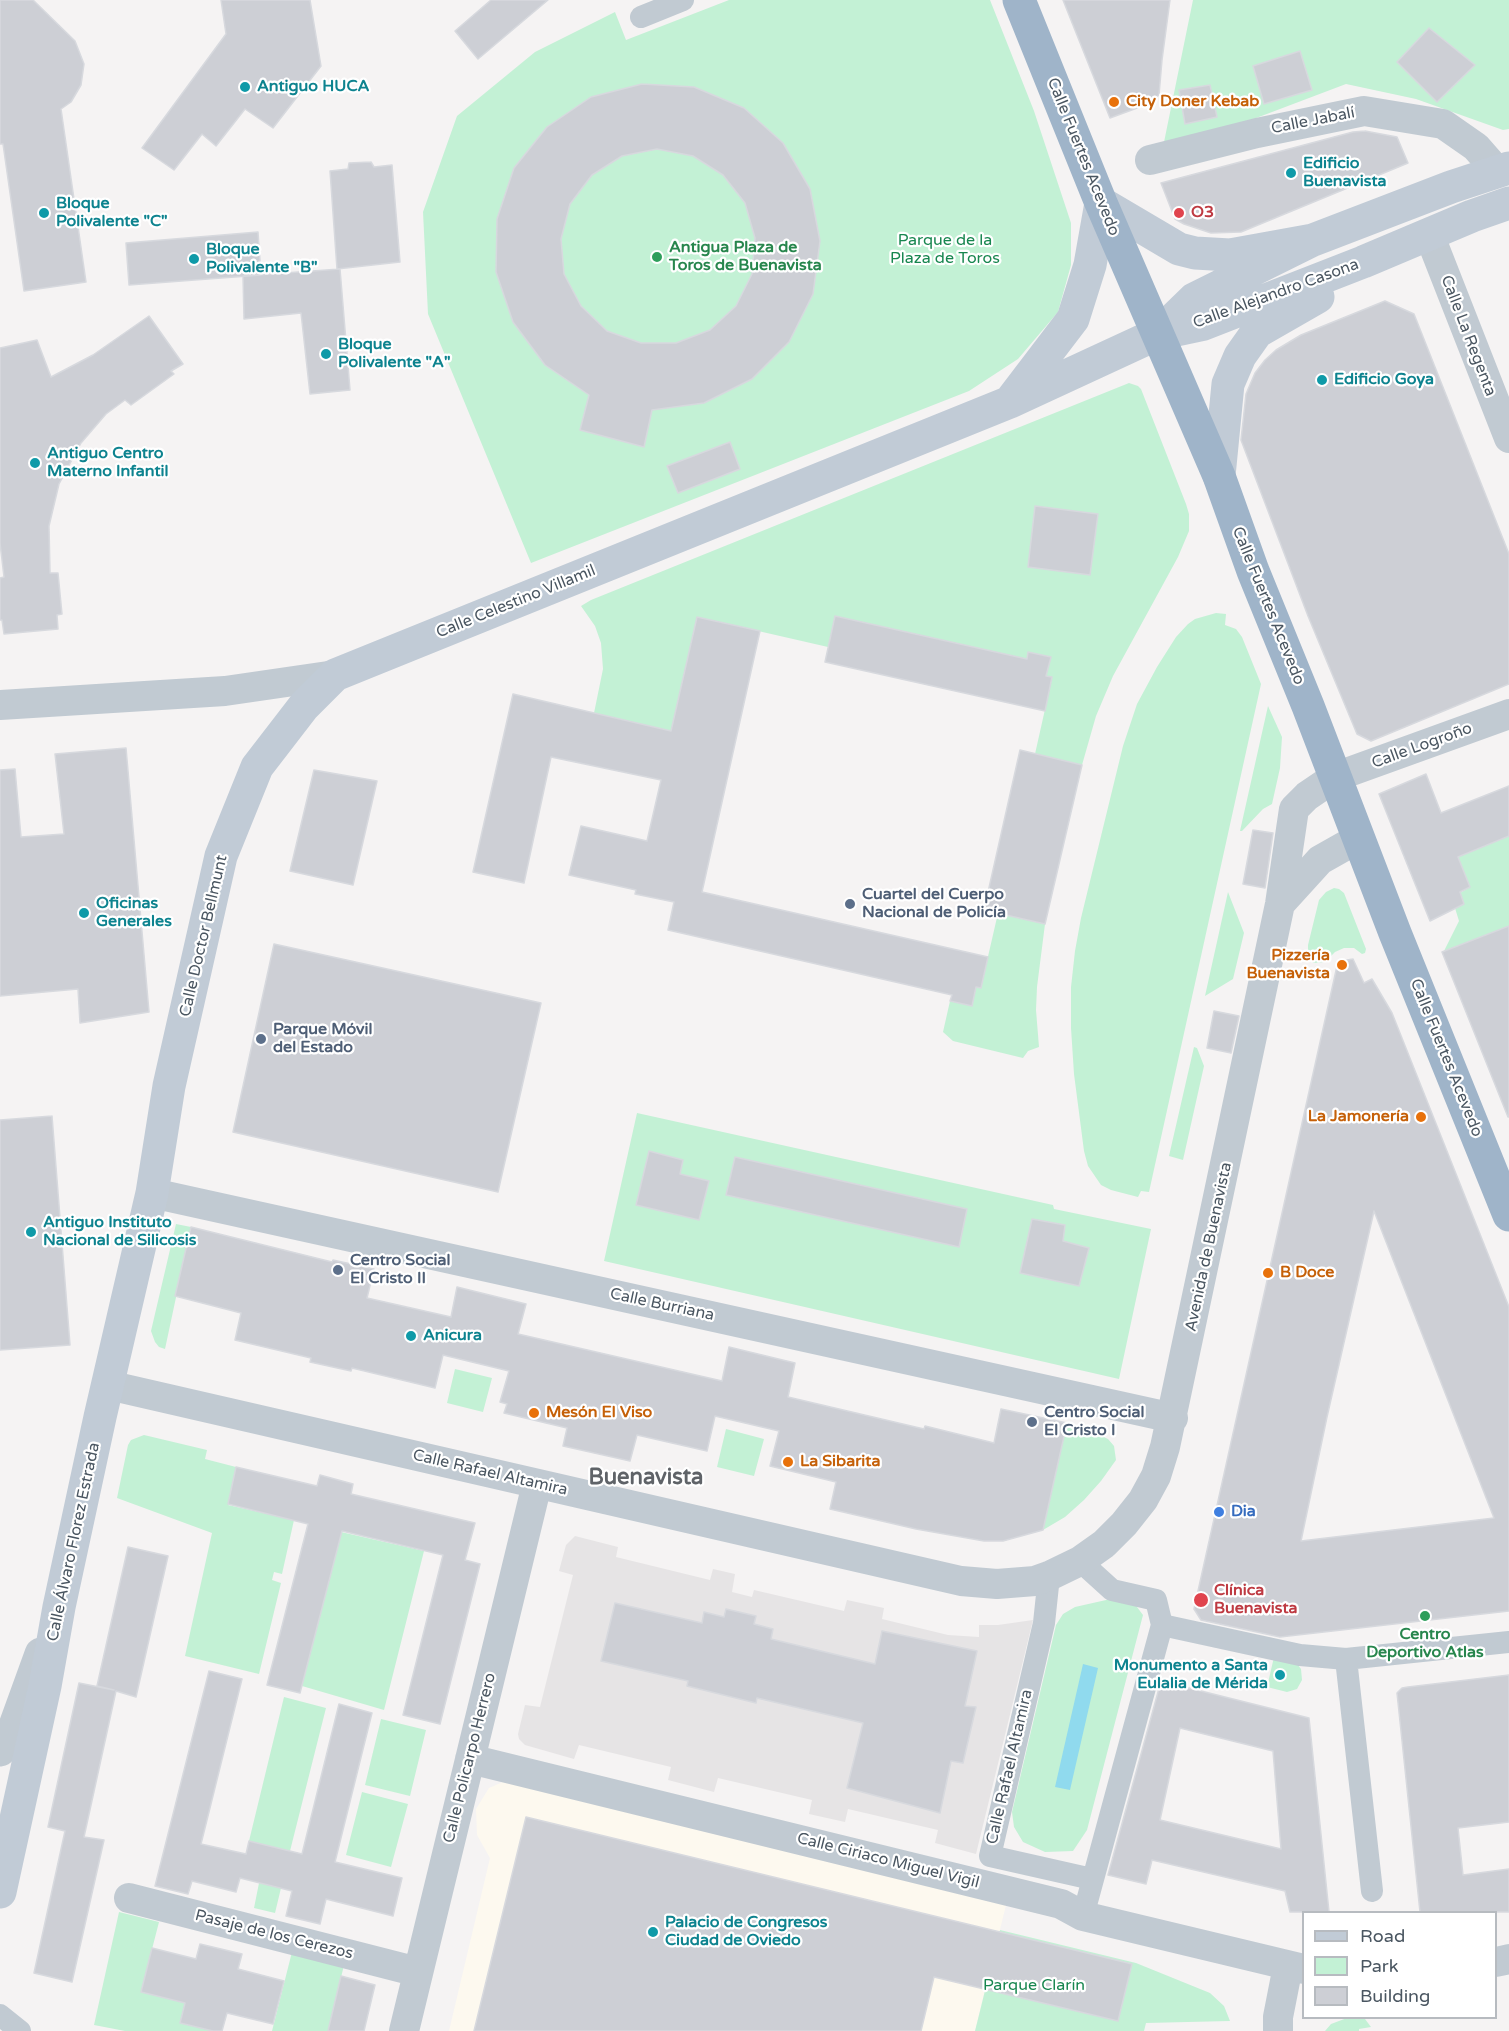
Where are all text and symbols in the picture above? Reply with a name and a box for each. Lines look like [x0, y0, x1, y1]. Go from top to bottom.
street label: Calle Fuertes Acevedo [1042, 75, 1124, 239]
place label: Antiguo HUCA [257, 77, 369, 97]
marker: Antiguo HUCA [238, 80, 252, 94]
place label: City Doner Kebab [1126, 92, 1259, 112]
marker: City Doner Kebab [1107, 95, 1121, 109]
street label: Calle Jabalí [1270, 103, 1356, 139]
place label: Edificio Buenavista [1303, 154, 1387, 192]
marker: Edificio Buenavista [1284, 166, 1298, 180]
place label: Bloque Polivalente "C" [56, 194, 168, 232]
place label: O3 [1191, 203, 1214, 223]
marker: Bloque Polivalente "C" [37, 206, 51, 220]
marker: O3 [1172, 206, 1186, 220]
park label: Parque de la Plaza de Toros [890, 231, 1000, 269]
place label: Antigua Plaza de Toros de Buenavista [669, 238, 822, 276]
place label: Bloque Polivalente "B" [206, 240, 318, 278]
marker: Antigua Plaza de Toros de Buenavista [650, 250, 664, 264]
marker: Bloque Polivalente "B" [187, 252, 201, 266]
street label: Calle Alejandro Casona [1190, 255, 1362, 333]
street label: Calle La Regenta [1436, 273, 1500, 399]
place label: Bloque Polivalente "A" [338, 335, 450, 373]
marker: Bloque Polivalente "A" [319, 347, 333, 361]
place label: Edificio Goya [1334, 370, 1434, 390]
marker: Edificio Goya [1315, 373, 1329, 387]
place label: Antiguo Centro Materno Infantil [47, 444, 168, 482]
marker: Antiguo Centro Materno Infantil [28, 456, 42, 470]
street label: Calle Fuertes Acevedo [1227, 524, 1309, 688]
street label: Calle Celestino Villamil [434, 561, 598, 643]
street label: Calle Logroño [1369, 719, 1475, 773]
street label: Calle Doctor Bellmunt [176, 853, 232, 1019]
place label: Cuartel del Cuerpo Nacional de Policía [862, 885, 1006, 923]
place label: Oficinas Generales [96, 894, 172, 932]
marker: Cuartel del Cuerpo Nacional de Policía [843, 897, 857, 911]
marker: Oficinas Generales [77, 906, 91, 920]
place label: Pizzería Buenavista [1246, 946, 1330, 984]
marker: Pizzería Buenavista [1335, 958, 1349, 972]
street label: Calle Fuertes Acevedo [1405, 976, 1487, 1140]
place label: Parque Móvil del Estado [273, 1020, 373, 1058]
marker: Parque Móvil del Estado [254, 1032, 268, 1046]
place label: La Jamonería [1308, 1107, 1409, 1127]
marker: La Jamonería [1414, 1110, 1428, 1124]
street label: Avenida de Buenavista [1182, 1161, 1236, 1333]
place label: Antiguo Instituto Nacional de Silicosis [43, 1213, 196, 1251]
marker: Antiguo Instituto Nacional de Silicosis [24, 1225, 38, 1239]
place label: Centro Social El Cristo II [350, 1251, 450, 1289]
marker: Centro Social El Cristo II [331, 1263, 345, 1277]
place label: B Doce [1280, 1263, 1334, 1283]
marker: B Doce [1261, 1266, 1275, 1280]
street label: Calle Burriana [608, 1285, 716, 1325]
place label: Anicura [423, 1326, 482, 1346]
marker: Anicura [404, 1329, 418, 1343]
place label: Mesón El Viso [546, 1403, 652, 1423]
place label: Centro Social El Cristo I [1044, 1403, 1144, 1441]
marker: Mesón El Viso [527, 1406, 541, 1420]
marker: Centro Social El Cristo I [1025, 1415, 1039, 1429]
street label: Calle Álvaro Florez Estrada [44, 1441, 104, 1643]
street label: Calle Rafael Altamira [411, 1446, 569, 1500]
place label: La Sibarita [800, 1452, 880, 1472]
marker: La Sibarita [781, 1455, 795, 1469]
district label: Buenavista [589, 1465, 703, 1491]
place label: Dia [1231, 1502, 1256, 1522]
marker: Dia [1212, 1505, 1226, 1519]
place label: Clínica Buenavista [1214, 1581, 1298, 1619]
marker: Clínica Buenavista [1192, 1591, 1210, 1609]
marker: Centro Deportivo Atlas [1418, 1609, 1432, 1623]
place label: Centro Deportivo Atlas [1366, 1625, 1484, 1663]
place label: Monumento a Santa Eulalia de Mérida [1114, 1656, 1268, 1694]
marker: Monumento a Santa Eulalia de Mérida [1273, 1668, 1287, 1682]
street label: Calle Policarpo Herrero [440, 1671, 500, 1845]
street label: Calle Rafael Altamira [983, 1688, 1037, 1846]
street label: Calle Ciriaco Miguel Vigil [795, 1829, 981, 1893]
street label: Pasaje de los Cerezos [193, 1906, 355, 1964]
legend [1302, 1911, 1497, 2019]
place label: Palacio de Congresos Ciudad de Oviedo [665, 1913, 827, 1951]
marker: Palacio de Congresos Ciudad de Oviedo [646, 1925, 660, 1939]
text: Road [1360, 1925, 1405, 1947]
text: Park [1360, 1955, 1398, 1977]
park label: Parque Clarín [983, 1976, 1085, 1996]
text: Building [1360, 1985, 1430, 2007]

